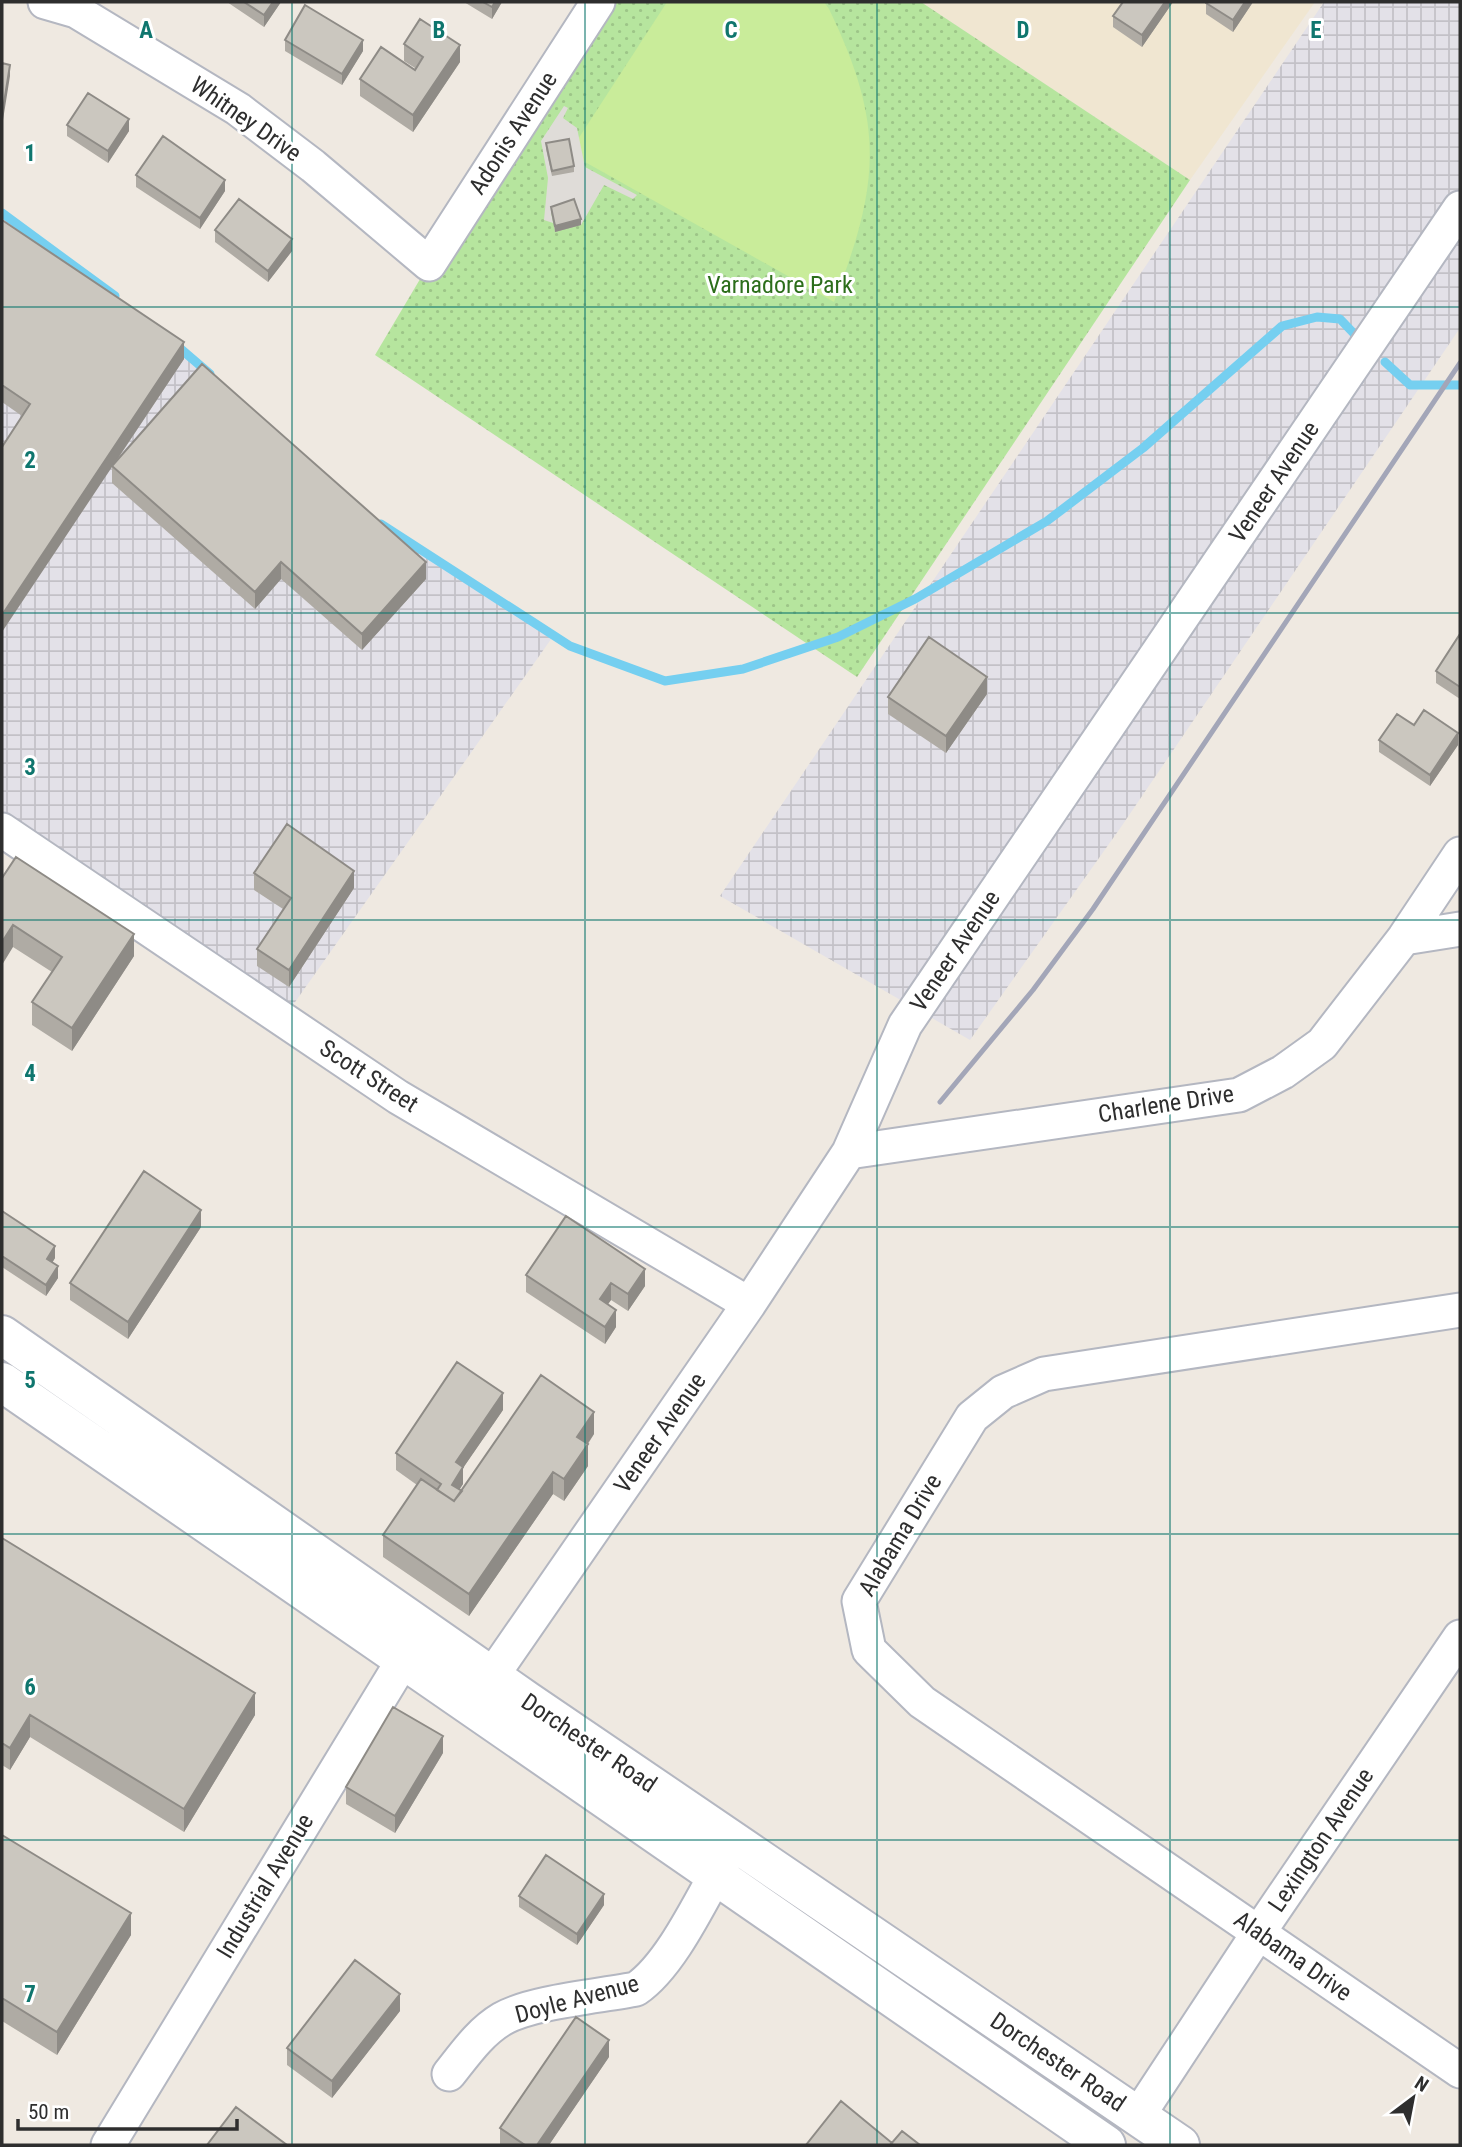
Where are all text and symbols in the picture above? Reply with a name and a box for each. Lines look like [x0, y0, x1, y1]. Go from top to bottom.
text: A [139, 17, 153, 44]
text: B [433, 17, 445, 44]
text: C [724, 17, 738, 44]
text: D [1017, 17, 1030, 44]
text: E [1310, 17, 1322, 44]
street label: Adonis Avenue [463, 66, 563, 200]
street label: Whitney Drive [185, 71, 307, 167]
text: 1 [24, 140, 36, 167]
park label: Varnadore Park [707, 271, 853, 299]
street label: Veneer Avenue [1223, 416, 1325, 548]
text: 2 [24, 447, 36, 474]
text: 3 [24, 754, 36, 781]
street label: Veneer Avenue [904, 885, 1006, 1017]
street label: Scott Street [315, 1034, 423, 1118]
text: 4 [24, 1060, 36, 1087]
street label: Charlene Drive [1096, 1079, 1236, 1129]
text: 5 [24, 1367, 36, 1394]
street label: Veneer Avenue [608, 1368, 712, 1498]
street label: Alabama Drive [853, 1469, 947, 1601]
text: 6 [24, 1674, 36, 1701]
street label: Dorchester Road [516, 1687, 662, 1799]
street label: Lexington Avenue [1263, 1763, 1379, 1917]
street label: Industrial Avenue [211, 1809, 319, 1963]
street label: Alabama Drive [1229, 1905, 1357, 2007]
street label: Doyle Avenue [512, 1969, 642, 2029]
text: 7 [24, 1981, 36, 2008]
street label: Dorchester Road [985, 2006, 1131, 2118]
north arrow [1378, 2063, 1448, 2133]
text: N [1411, 2071, 1433, 2097]
scale bar [18, 2088, 236, 2132]
text: 50 m [28, 2100, 69, 2124]

